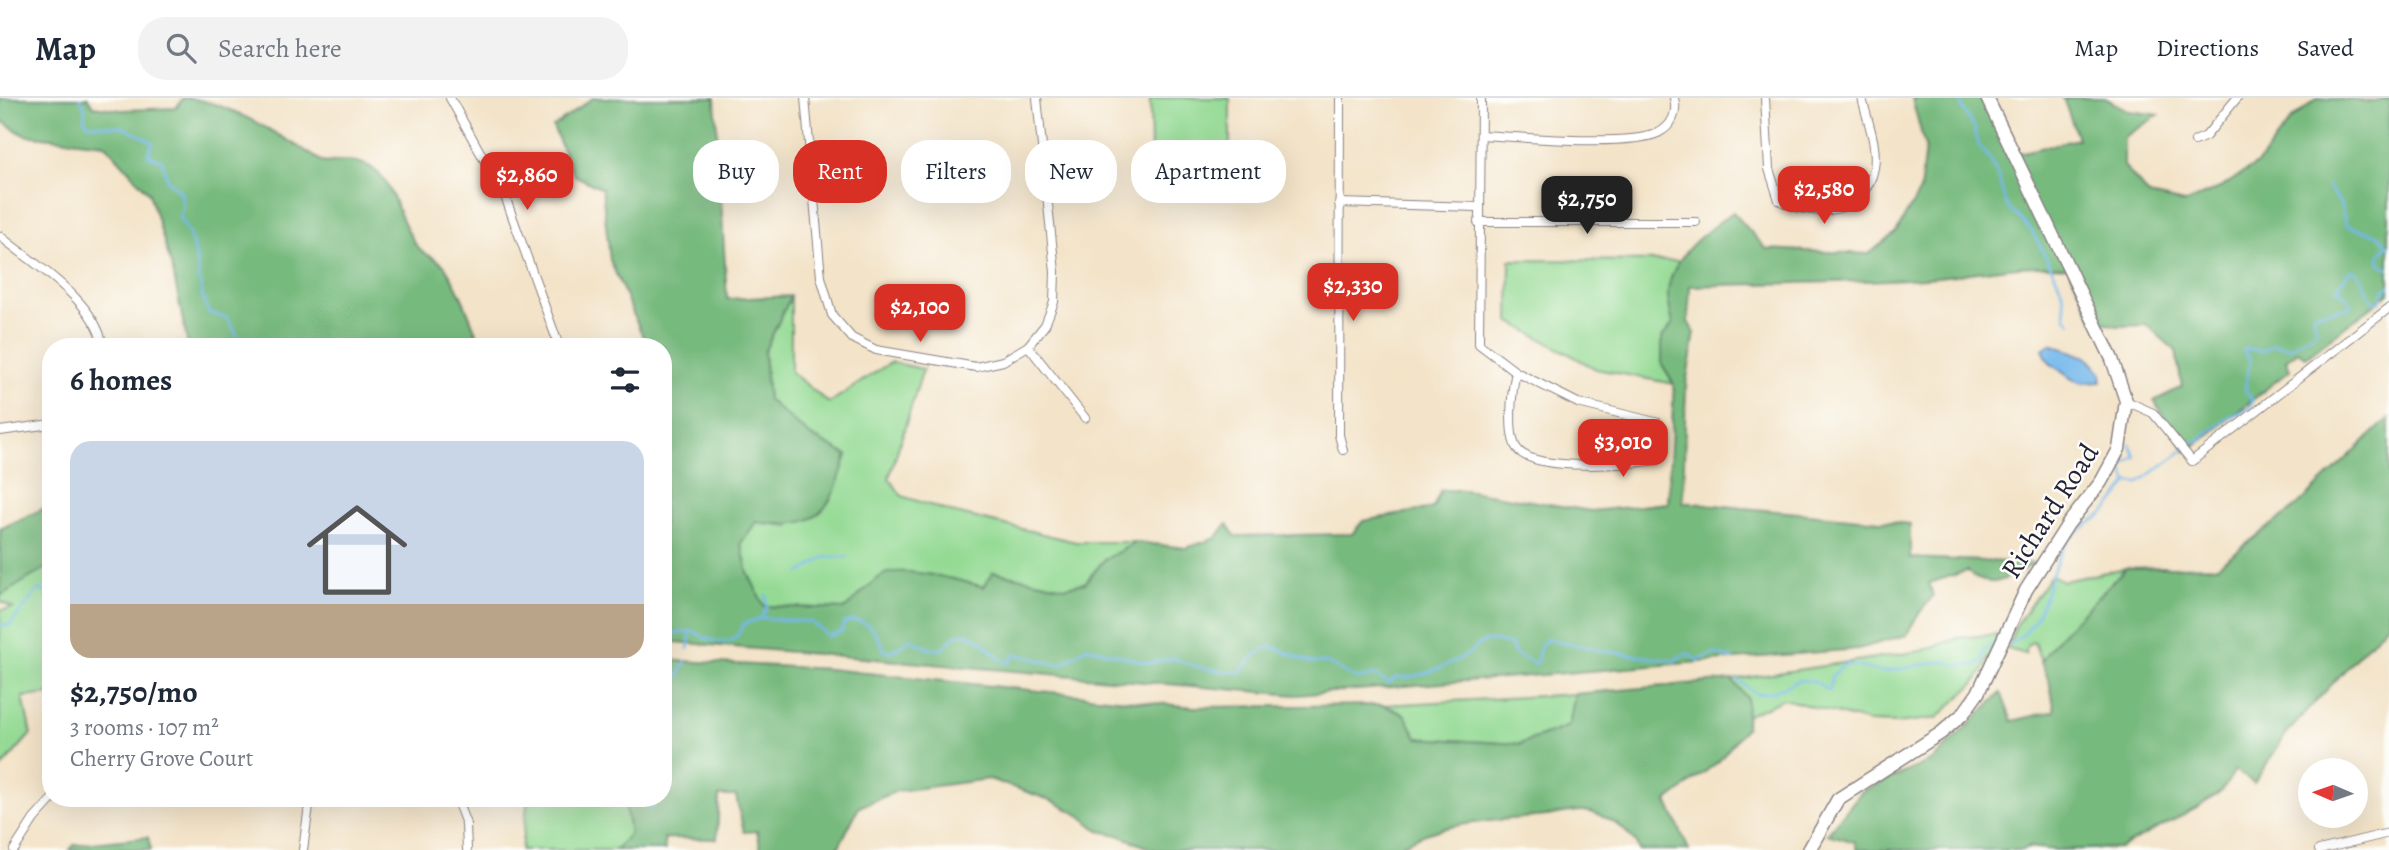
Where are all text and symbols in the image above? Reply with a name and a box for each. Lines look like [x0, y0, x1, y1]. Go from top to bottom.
search box [138, 17, 628, 80]
text: Map [35, 26, 96, 71]
icon: search [162, 29, 200, 67]
text: Search here [218, 31, 342, 66]
text: Map [2074, 32, 2118, 64]
text: Directions [2156, 32, 2259, 64]
text: Saved [2297, 32, 2354, 64]
chip: Buy [693, 140, 779, 203]
chip: Rent [793, 140, 887, 203]
chip: Filters [901, 140, 1011, 203]
chip: New [1025, 140, 1117, 203]
chip: Apartment [1131, 140, 1286, 203]
pin: $2,860 [470, 152, 584, 212]
text: $2,860 [496, 159, 558, 190]
pin: $2,580 [1767, 166, 1881, 226]
text: $2,580 [1794, 173, 1854, 204]
pin: $2,750 [1530, 176, 1644, 236]
text: $2,750 [1557, 183, 1617, 214]
pin: $2,330 [1296, 264, 1410, 323]
text: $2,330 [1323, 270, 1383, 301]
pin: $2,100 [863, 285, 977, 344]
text: $2,100 [890, 291, 950, 322]
text: 6 homes [70, 360, 172, 400]
icon: filters [606, 361, 644, 399]
pin: $3,010 [1566, 420, 1680, 479]
text: $3,010 [1594, 426, 1652, 457]
street label: Richard Road [1992, 435, 2108, 586]
icon: home [294, 487, 420, 613]
text: $2,750/mo [70, 672, 198, 712]
text: 3 rooms · 107 m² [70, 712, 219, 743]
text: Cherry Grove Court [70, 743, 253, 774]
north arrow [2298, 758, 2368, 828]
map controls [2298, 758, 2368, 828]

